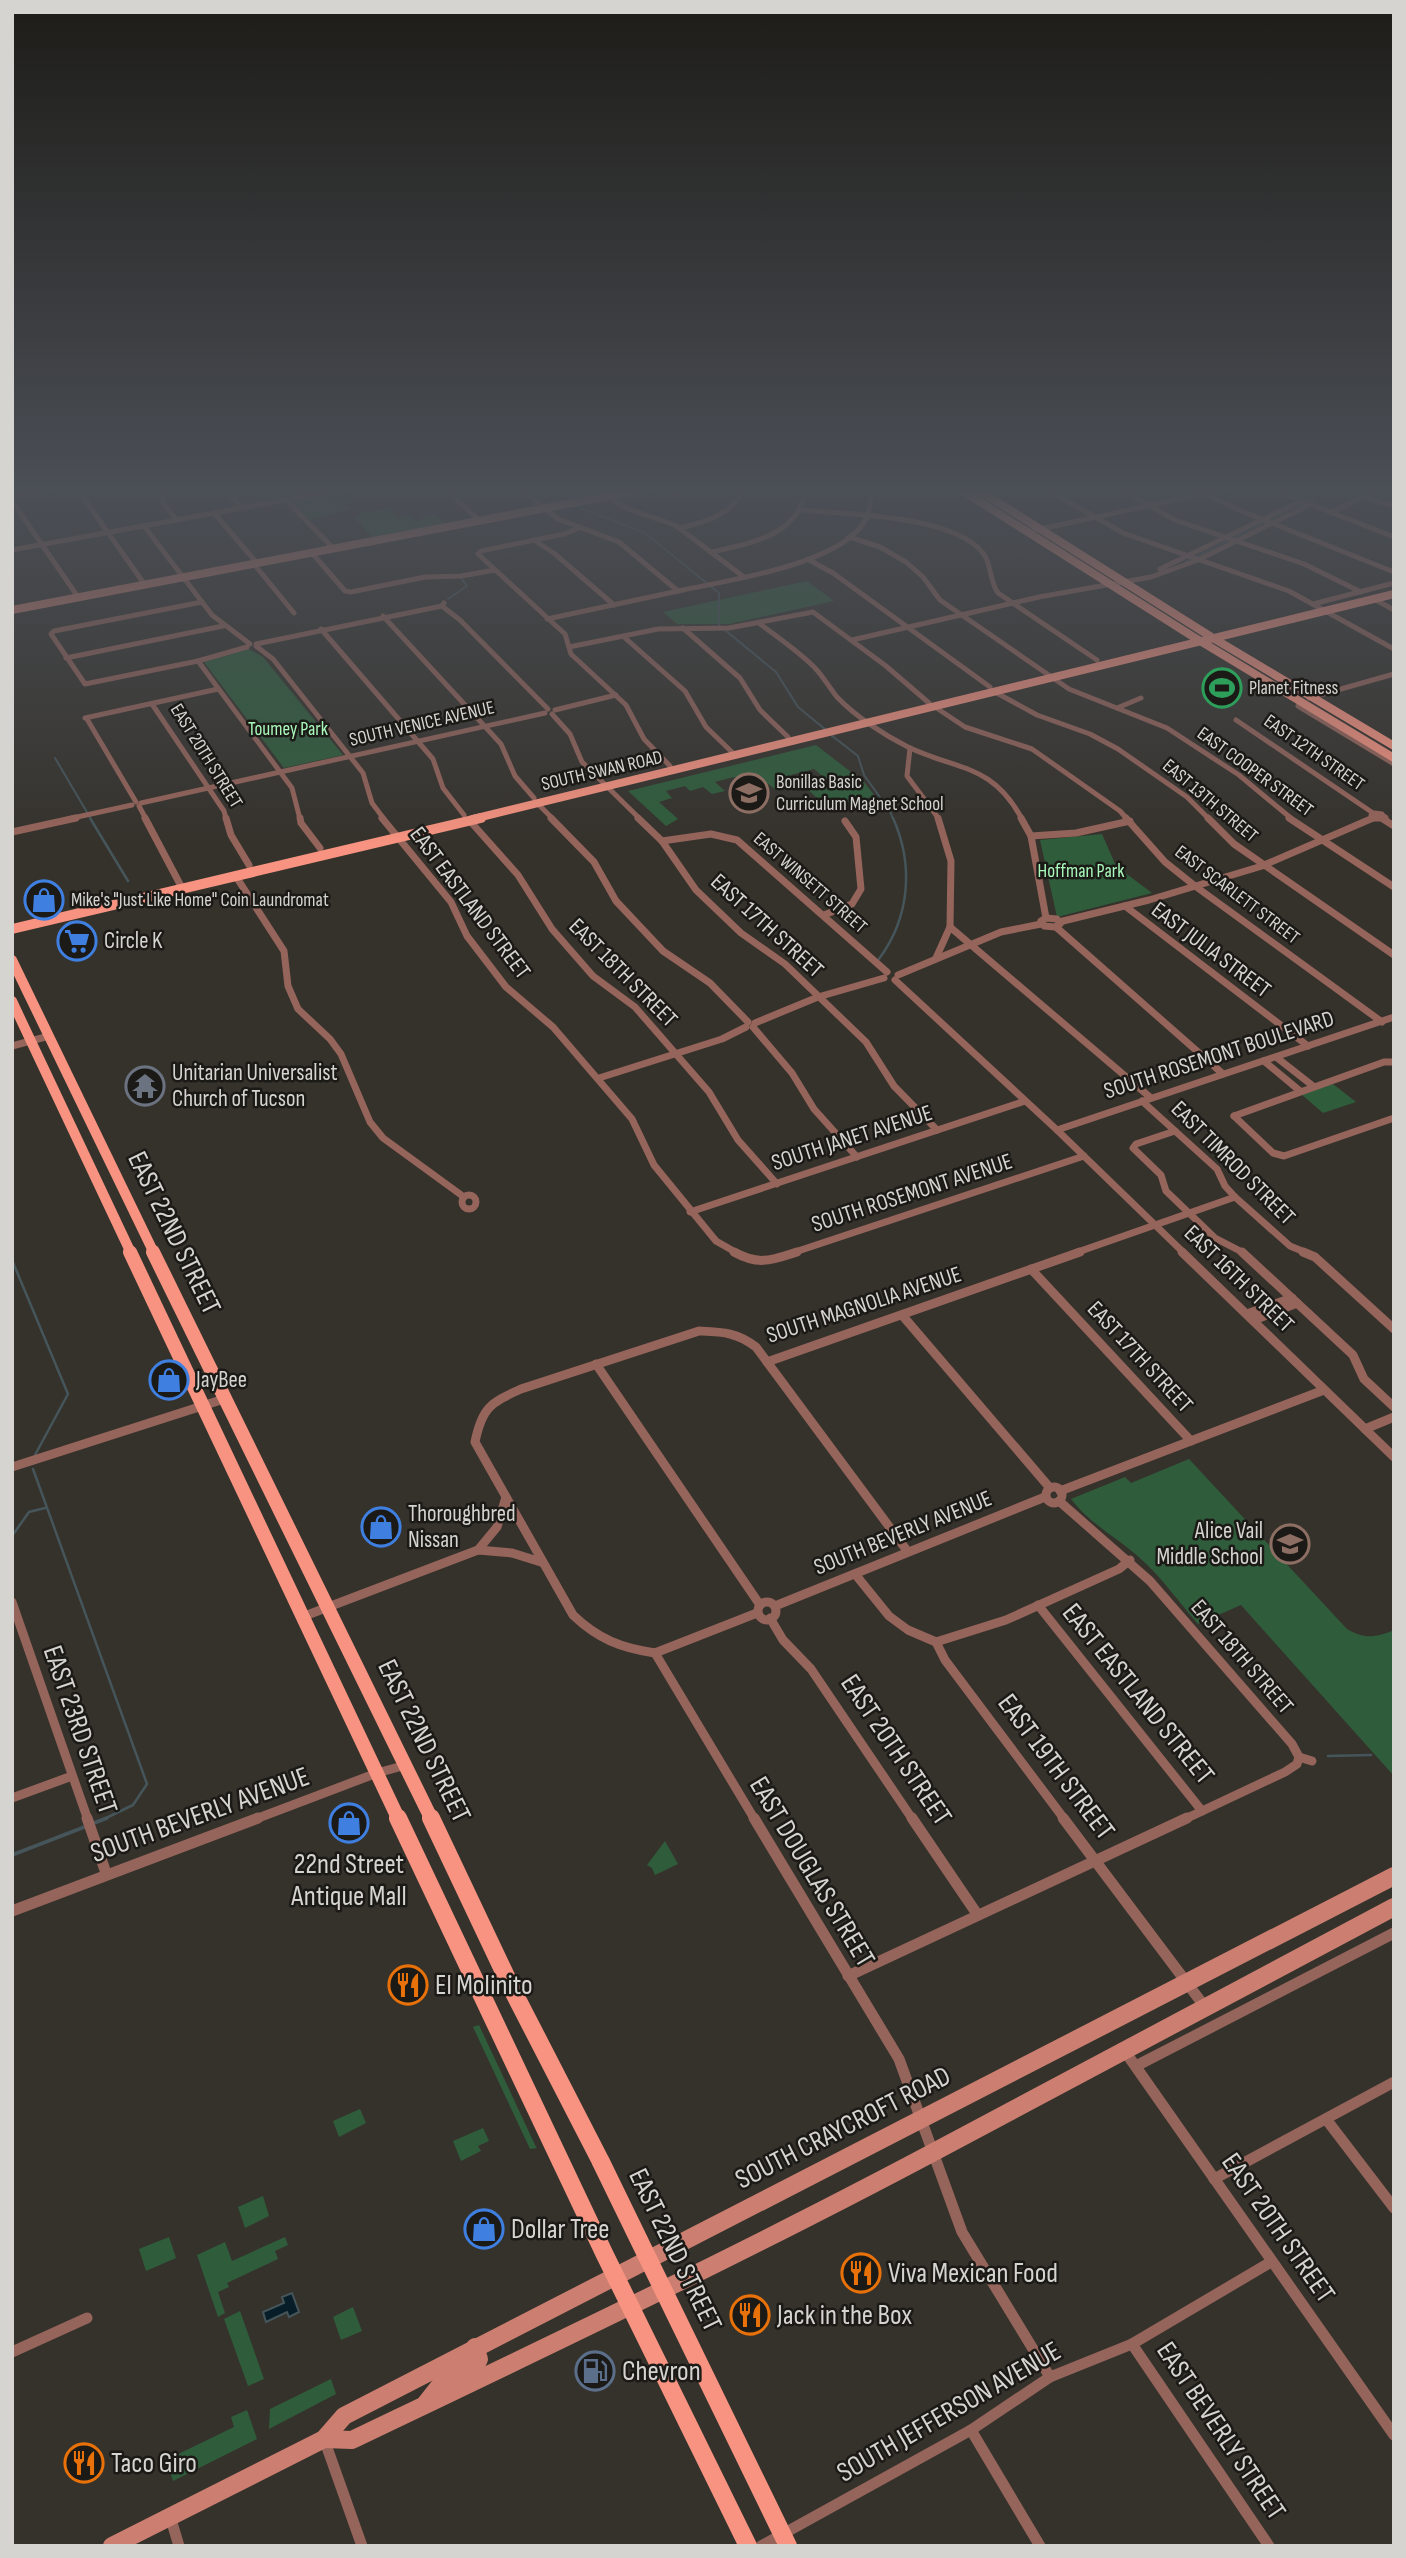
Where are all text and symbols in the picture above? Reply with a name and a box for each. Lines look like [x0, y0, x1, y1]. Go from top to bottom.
sports icon: Planet Fitness [1201, 667, 1243, 709]
place label: Planet Fitness [1249, 677, 1339, 700]
street label: SOUTH VENICE AVENUE [347, 696, 497, 752]
street label: EAST 20TH STREET [165, 700, 247, 813]
street label: EAST 12TH STREET [1259, 710, 1369, 796]
park label: Toumey Park [248, 718, 329, 741]
street label: EAST COOPER STREET [1192, 722, 1318, 822]
street label: SOUTH SWAN ROAD [539, 746, 665, 796]
street label: EAST 13TH STREET [1158, 754, 1263, 848]
place label: Bonillas Basic Curriculum Magnet School [776, 771, 944, 816]
school or university icon: Bonillas Basic Curriculum Magnet School [728, 772, 770, 814]
street label: EAST EASTLAND STREET [404, 821, 536, 985]
street label: EAST WINSETT STREET [749, 827, 872, 939]
street label: EAST SCARLETT STREET [1170, 841, 1304, 949]
park label: Hoffman Park [1038, 860, 1125, 883]
street label: EAST 17TH STREET [705, 868, 829, 984]
shop icon: Mike's "Just Like Home" Coin Laundromat [23, 879, 65, 921]
place label: Mike's "Just Like Home" Coin Laundromat [71, 889, 329, 912]
street label: EAST JULIA STREET [1146, 896, 1276, 1004]
street label: EAST 18TH STREET [563, 913, 683, 1033]
supermarket icon: Circle K [56, 920, 98, 962]
place label: Circle K [104, 927, 163, 955]
street label: SOUTH ROSEMONT BOULEVARD [1100, 1005, 1338, 1105]
place label: Unitarian Universalist Church of Tucson [172, 1059, 338, 1113]
temple icon: Unitarian Universalist Church of Tucson [124, 1065, 166, 1107]
street label: EAST TIMROD STREET [1165, 1095, 1301, 1231]
street label: SOUTH JANET AVENUE [768, 1099, 936, 1177]
street label: EAST 22ND STREET [120, 1146, 228, 1320]
street label: SOUTH ROSEMONT AVENUE [808, 1147, 1016, 1239]
street label: EAST 16TH STREET [1178, 1219, 1300, 1339]
street label: SOUTH MAGNOLIA AVENUE [763, 1260, 965, 1350]
street label: EAST 17TH STREET [1081, 1295, 1199, 1419]
shop icon: JayBee [148, 1359, 190, 1401]
place label: JayBee [195, 1366, 247, 1394]
street label: SOUTH BEVERLY AVENUE [810, 1485, 996, 1581]
place label: Thoroughbred Nissan [408, 1500, 516, 1554]
shop icon: Thoroughbred Nissan [360, 1506, 402, 1548]
place label: Alice Vail Middle School [1156, 1517, 1263, 1571]
school or university icon: Alice Vail Middle School [1269, 1523, 1311, 1565]
street label: EAST 18TH STREET [1185, 1594, 1299, 1720]
street label: EAST EASTLAND STREET [1055, 1597, 1221, 1791]
street label: EAST 23RD STREET [36, 1641, 124, 1819]
street label: EAST 22ND STREET [370, 1654, 478, 1828]
street label: EAST 20TH STREET [833, 1668, 959, 1832]
street label: EAST 19TH STREET [991, 1688, 1121, 1846]
street label: SOUTH BEVERLY AVENUE [86, 1760, 314, 1870]
street label: EAST DOUGLAS STREET [742, 1771, 882, 1973]
shop icon: 22nd Street Antique Mall [328, 1802, 370, 1844]
place label: 22nd Street Antique Mall [290, 1848, 407, 1913]
restaurant icon: El Molinito [387, 1964, 429, 2006]
place label: El Molinito [435, 1969, 533, 2002]
street label: SOUTH CRAYCROFT ROAD [730, 2060, 956, 2196]
street label: EAST 20TH STREET [1214, 2147, 1342, 2309]
street label: EAST 22ND STREET [621, 2163, 729, 2337]
shop icon: Dollar Tree [463, 2208, 505, 2250]
place label: Dollar Tree [511, 2213, 609, 2246]
restaurant icon: Viva Mexican Food [840, 2252, 882, 2294]
place label: Viva Mexican Food [888, 2257, 1058, 2290]
restaurant icon: Jack in the Box [729, 2294, 771, 2336]
place label: Jack in the Box [776, 2299, 912, 2332]
street label: SOUTH JEFFERSON AVENUE [831, 2334, 1067, 2490]
street label: EAST BEVERLY STREET [1149, 2336, 1293, 2526]
fuel station icon: Chevron [574, 2350, 616, 2392]
place label: Chevron [622, 2355, 701, 2388]
restaurant icon: Taco Giro [63, 2442, 105, 2484]
place label: Taco Giro [111, 2447, 197, 2480]

